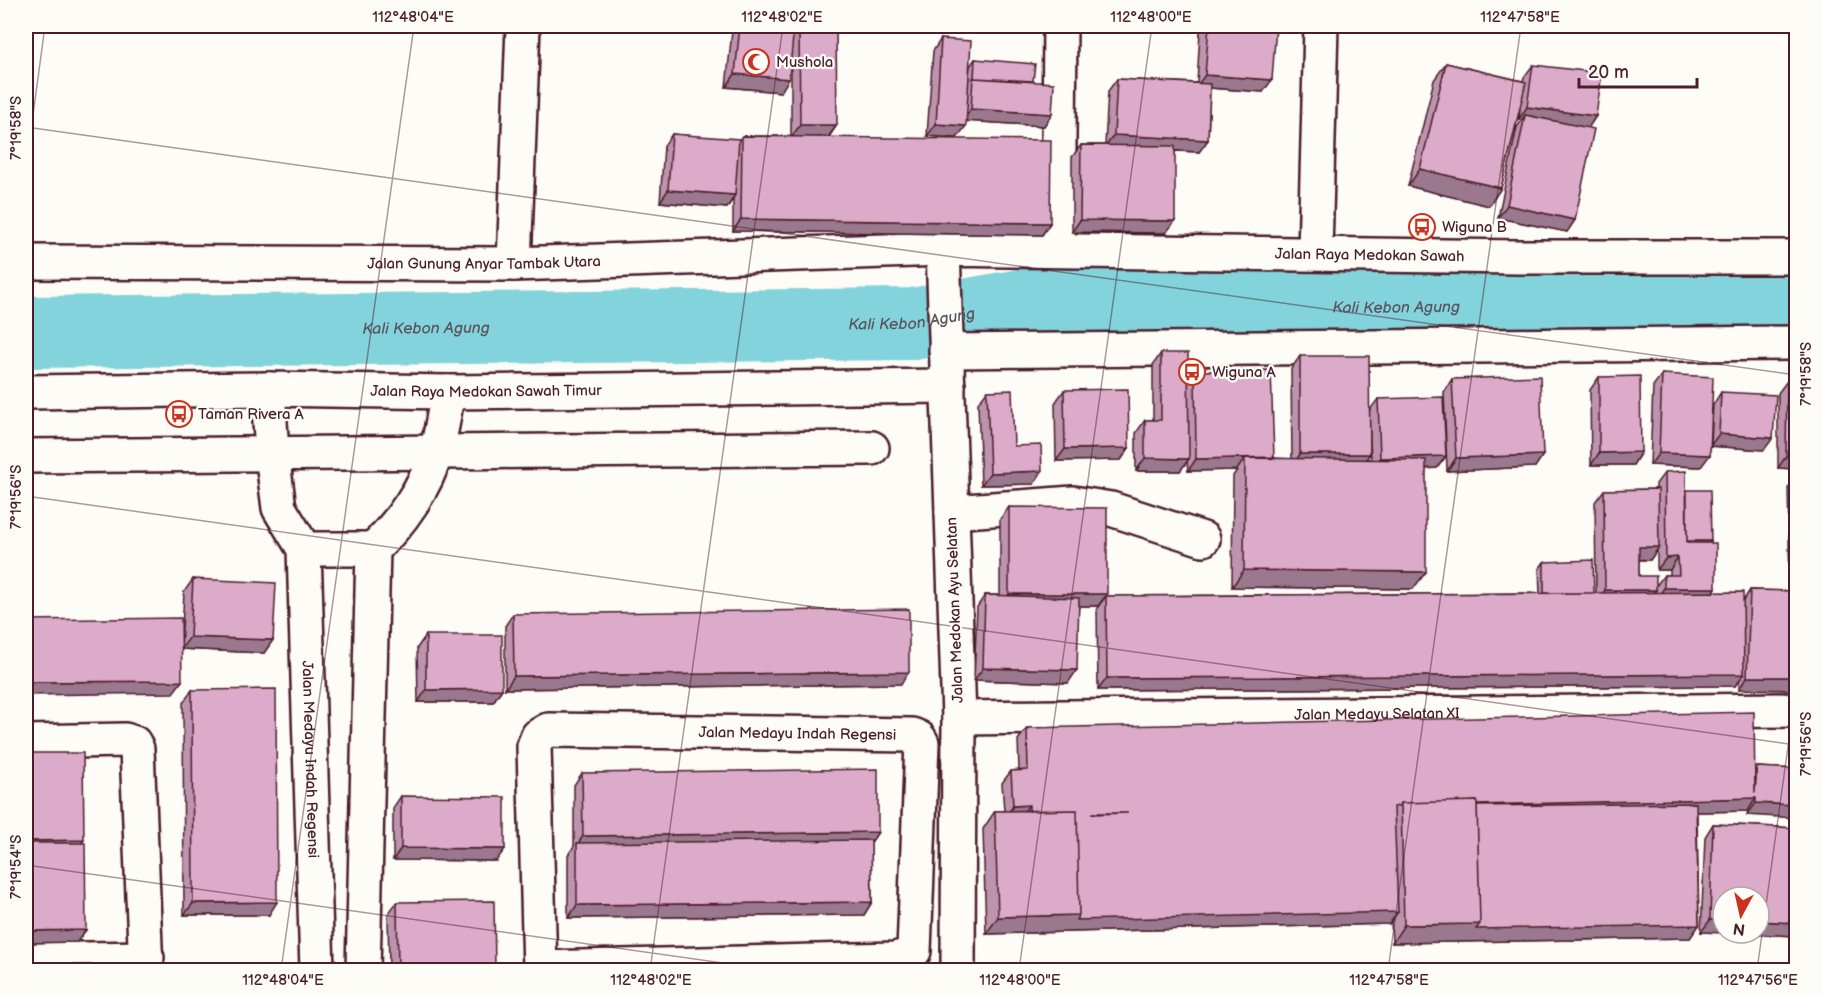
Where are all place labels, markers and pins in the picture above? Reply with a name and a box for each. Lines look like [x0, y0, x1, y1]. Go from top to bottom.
mosque icon: Mushola [741, 47, 771, 77]
place label: Mushola [776, 53, 833, 72]
bus stop icon: Wiguna B [1407, 212, 1437, 242]
place label: Wiguna B [1442, 218, 1507, 237]
bus stop icon: Wiguna A [1177, 357, 1207, 387]
place label: Wiguna A [1212, 363, 1276, 382]
bus stop icon: Taman Rivera A [164, 399, 194, 429]
place label: Taman Rivera A [198, 405, 305, 424]

